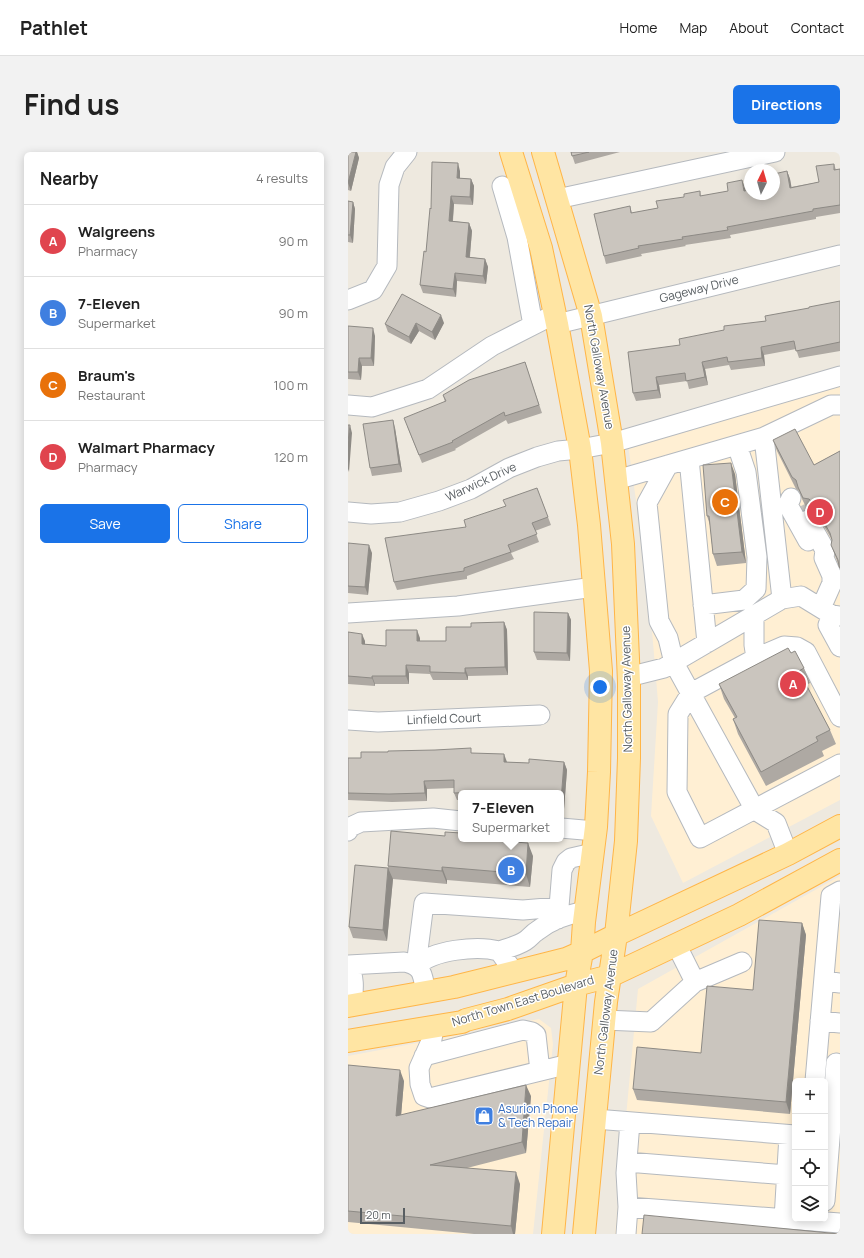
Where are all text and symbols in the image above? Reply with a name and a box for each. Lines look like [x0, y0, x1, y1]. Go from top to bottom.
text: Pathlet [20, 15, 88, 41]
text: Home [620, 18, 657, 37]
text: Map [679, 18, 707, 37]
text: About [729, 18, 769, 37]
text: Contact [791, 18, 844, 37]
text: Find us [24, 85, 119, 123]
button: Directions [733, 85, 840, 124]
north arrow [744, 164, 780, 200]
text: Nearby [40, 167, 98, 190]
text: 4 results [256, 169, 308, 187]
text: Walgreens [78, 221, 155, 242]
text: A [49, 232, 57, 250]
text: 90 m [278, 232, 308, 250]
text: Pharmacy [78, 242, 138, 260]
street label: Gageway Drive [658, 270, 740, 307]
text: 7-Eleven [78, 293, 140, 314]
street label: North Galloway Avenue [580, 303, 619, 431]
text: B [49, 304, 57, 322]
text: 90 m [278, 304, 308, 322]
text: Supermarket [78, 314, 156, 332]
text: Braum's [78, 365, 135, 386]
text: C [48, 376, 58, 394]
text: 100 m [273, 376, 308, 394]
text: Restaurant [78, 386, 145, 404]
text: Walmart Pharmacy [78, 437, 215, 458]
text: D [48, 448, 58, 466]
text: 120 m [274, 448, 308, 466]
text: Pharmacy [78, 458, 138, 476]
street label: Warwick Drive [442, 458, 519, 505]
pin: C [712, 487, 738, 517]
pin: D [807, 497, 833, 527]
button: Save [40, 504, 170, 543]
button: Share [178, 504, 308, 543]
street label: North Galloway Avenue [617, 626, 636, 752]
pin: A [780, 669, 806, 699]
your location [590, 677, 610, 697]
street label: Linfield Court [406, 709, 482, 728]
popup [458, 790, 564, 842]
text: 7-Eleven [472, 797, 534, 818]
text: Supermarket [472, 818, 550, 836]
pin: B [498, 855, 524, 885]
street label: North Galloway Avenue [589, 948, 622, 1076]
street label: North Town East Boulevard [450, 971, 596, 1030]
map controls [792, 1078, 828, 1222]
button: + [792, 1078, 828, 1114]
place label: Asurion Phone & Tech Repair [498, 1100, 578, 1131]
shop icon: Asurion Phone & Tech Repair [473, 1105, 495, 1127]
button: − [792, 1114, 828, 1150]
button: locate [792, 1150, 828, 1186]
button: layers [792, 1186, 828, 1222]
scale bar [360, 1206, 405, 1225]
text: 20 m [366, 1207, 391, 1222]

